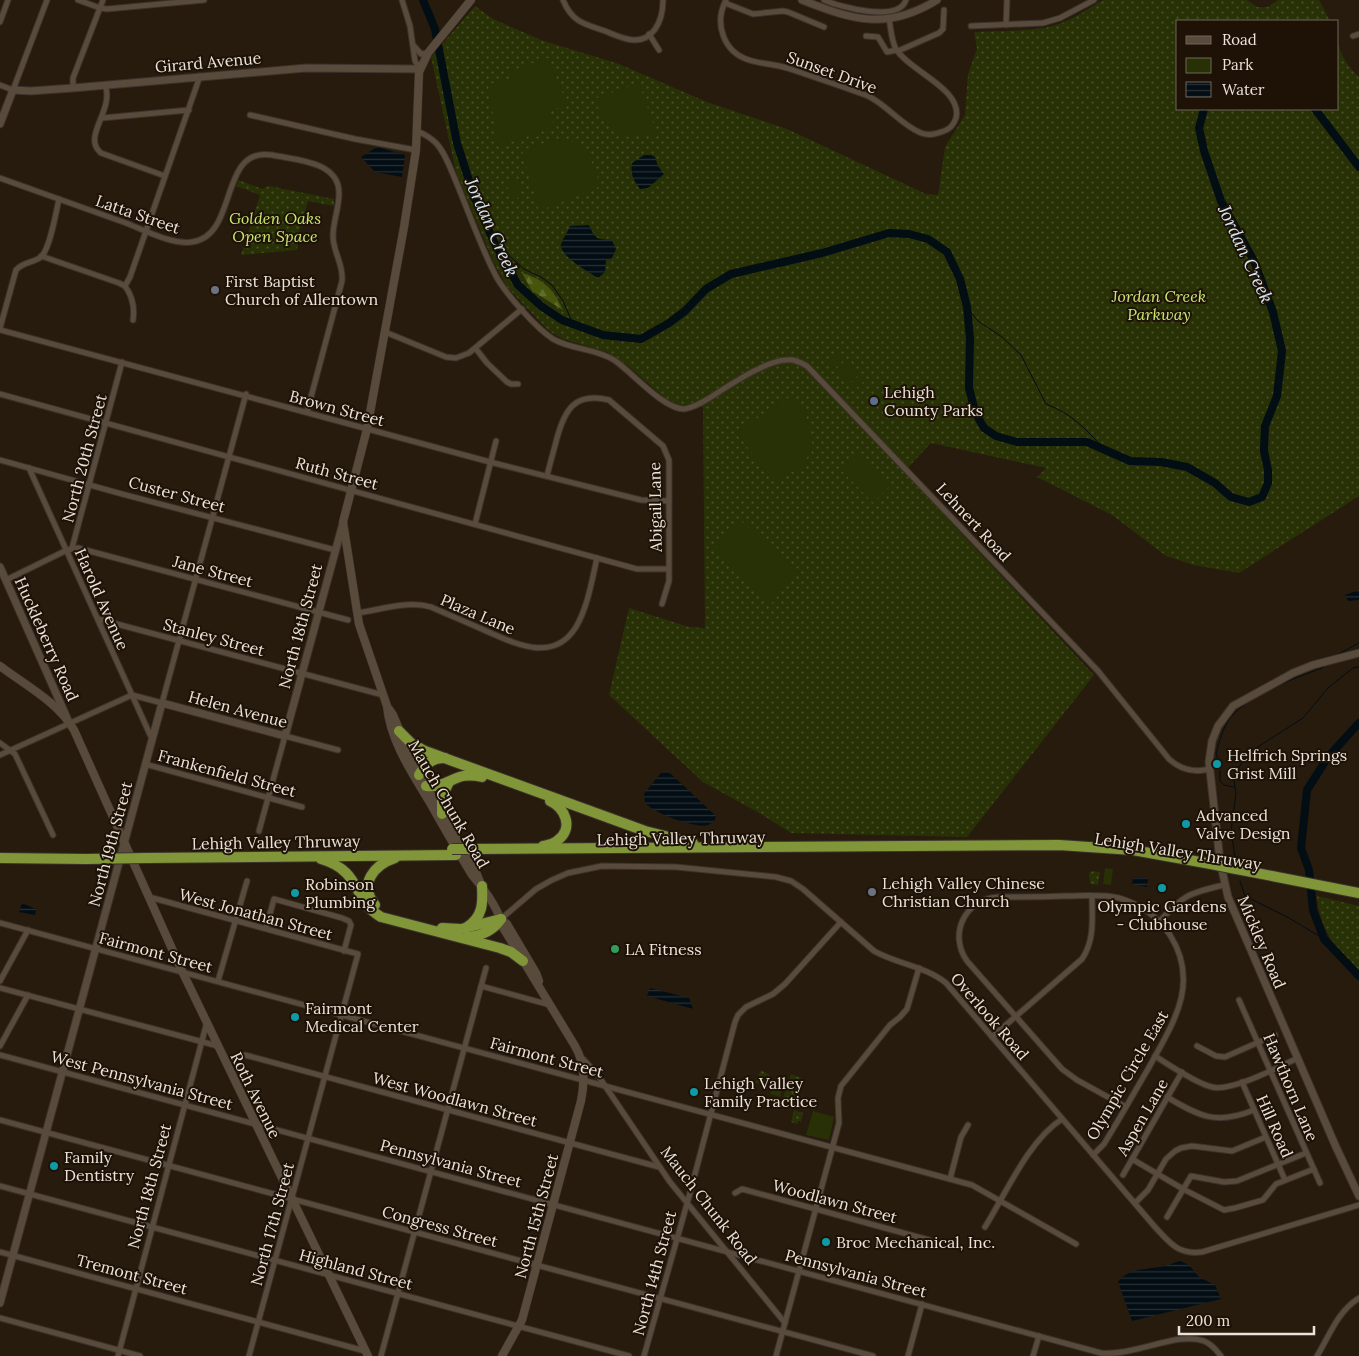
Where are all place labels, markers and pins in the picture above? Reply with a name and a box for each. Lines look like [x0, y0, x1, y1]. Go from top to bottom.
place label: First Baptist Church of Allentown [225, 271, 379, 309]
marker: First Baptist Church of Allentown [209, 284, 221, 296]
place label: Lehigh County Parks [884, 382, 983, 420]
marker: Lehigh County Parks [868, 395, 880, 407]
place label: Helfrich Springs Grist Mill [1227, 745, 1347, 783]
marker: Helfrich Springs Grist Mill [1211, 758, 1223, 770]
place label: Advanced Valve Design [1195, 805, 1291, 843]
marker: Advanced Valve Design [1180, 818, 1192, 830]
place label: Lehigh Valley Chinese Christian Church [882, 873, 1045, 911]
place label: Robinson Plumbing [305, 874, 376, 912]
marker: Olympic Gardens - Clubhouse [1156, 882, 1168, 894]
marker: Lehigh Valley Chinese Christian Church [866, 886, 878, 898]
marker: Robinson Plumbing [289, 887, 301, 899]
place label: Olympic Gardens - Clubhouse [1097, 896, 1227, 934]
place label: LA Fitness [625, 939, 702, 959]
marker: LA Fitness [609, 943, 621, 955]
place label: Fairmont Medical Center [305, 998, 419, 1036]
marker: Fairmont Medical Center [289, 1011, 301, 1023]
place label: Lehigh Valley Family Practice [704, 1073, 817, 1111]
marker: Lehigh Valley Family Practice [688, 1086, 700, 1098]
place label: Family Dentistry [64, 1147, 135, 1185]
marker: Family Dentistry [48, 1160, 60, 1172]
place label: Broc Mechanical, Inc. [836, 1232, 995, 1252]
marker: Broc Mechanical, Inc. [820, 1236, 832, 1248]

